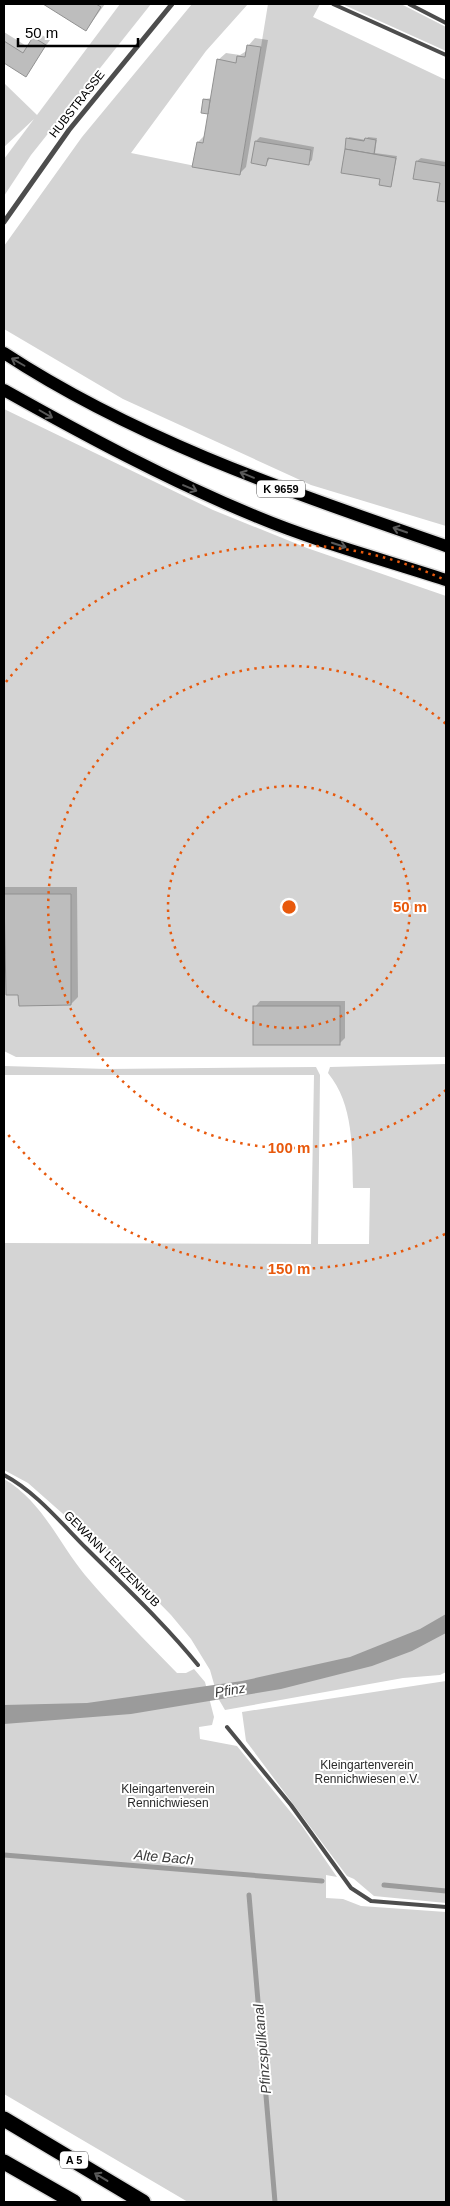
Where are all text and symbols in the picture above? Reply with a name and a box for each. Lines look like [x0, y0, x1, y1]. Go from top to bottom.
scale bar [18, 15, 138, 47]
text: 50 m [25, 24, 58, 41]
street label: HUBSTRASSE [46, 68, 108, 140]
one-way arrow [10, 357, 25, 367]
one-way arrow [39, 409, 53, 419]
one-way arrow [240, 470, 255, 480]
road number: K 9659 [257, 480, 305, 498]
one-way arrow [182, 484, 197, 494]
one-way arrow [393, 525, 408, 534]
one-way arrow [331, 541, 347, 551]
centre of rings [280, 898, 298, 916]
text: 50 m [393, 898, 427, 915]
text: 100 m [268, 1139, 310, 1156]
text: 150 m [268, 1260, 310, 1277]
street label: GEWANN LENZENHUB [61, 1508, 163, 1610]
water label: Pfinz [213, 1680, 247, 1700]
park label: Kleingartenverein Rennichwiesen e.V. [315, 1758, 419, 1786]
park label: Kleingartenverein Rennichwiesen [121, 1782, 215, 1810]
water label: Alte Bach [132, 1846, 195, 1868]
water label: Pfinzspülkanal [250, 2002, 274, 2095]
road number: A 5 [60, 2152, 88, 2168]
one-way arrow [95, 2171, 109, 2181]

